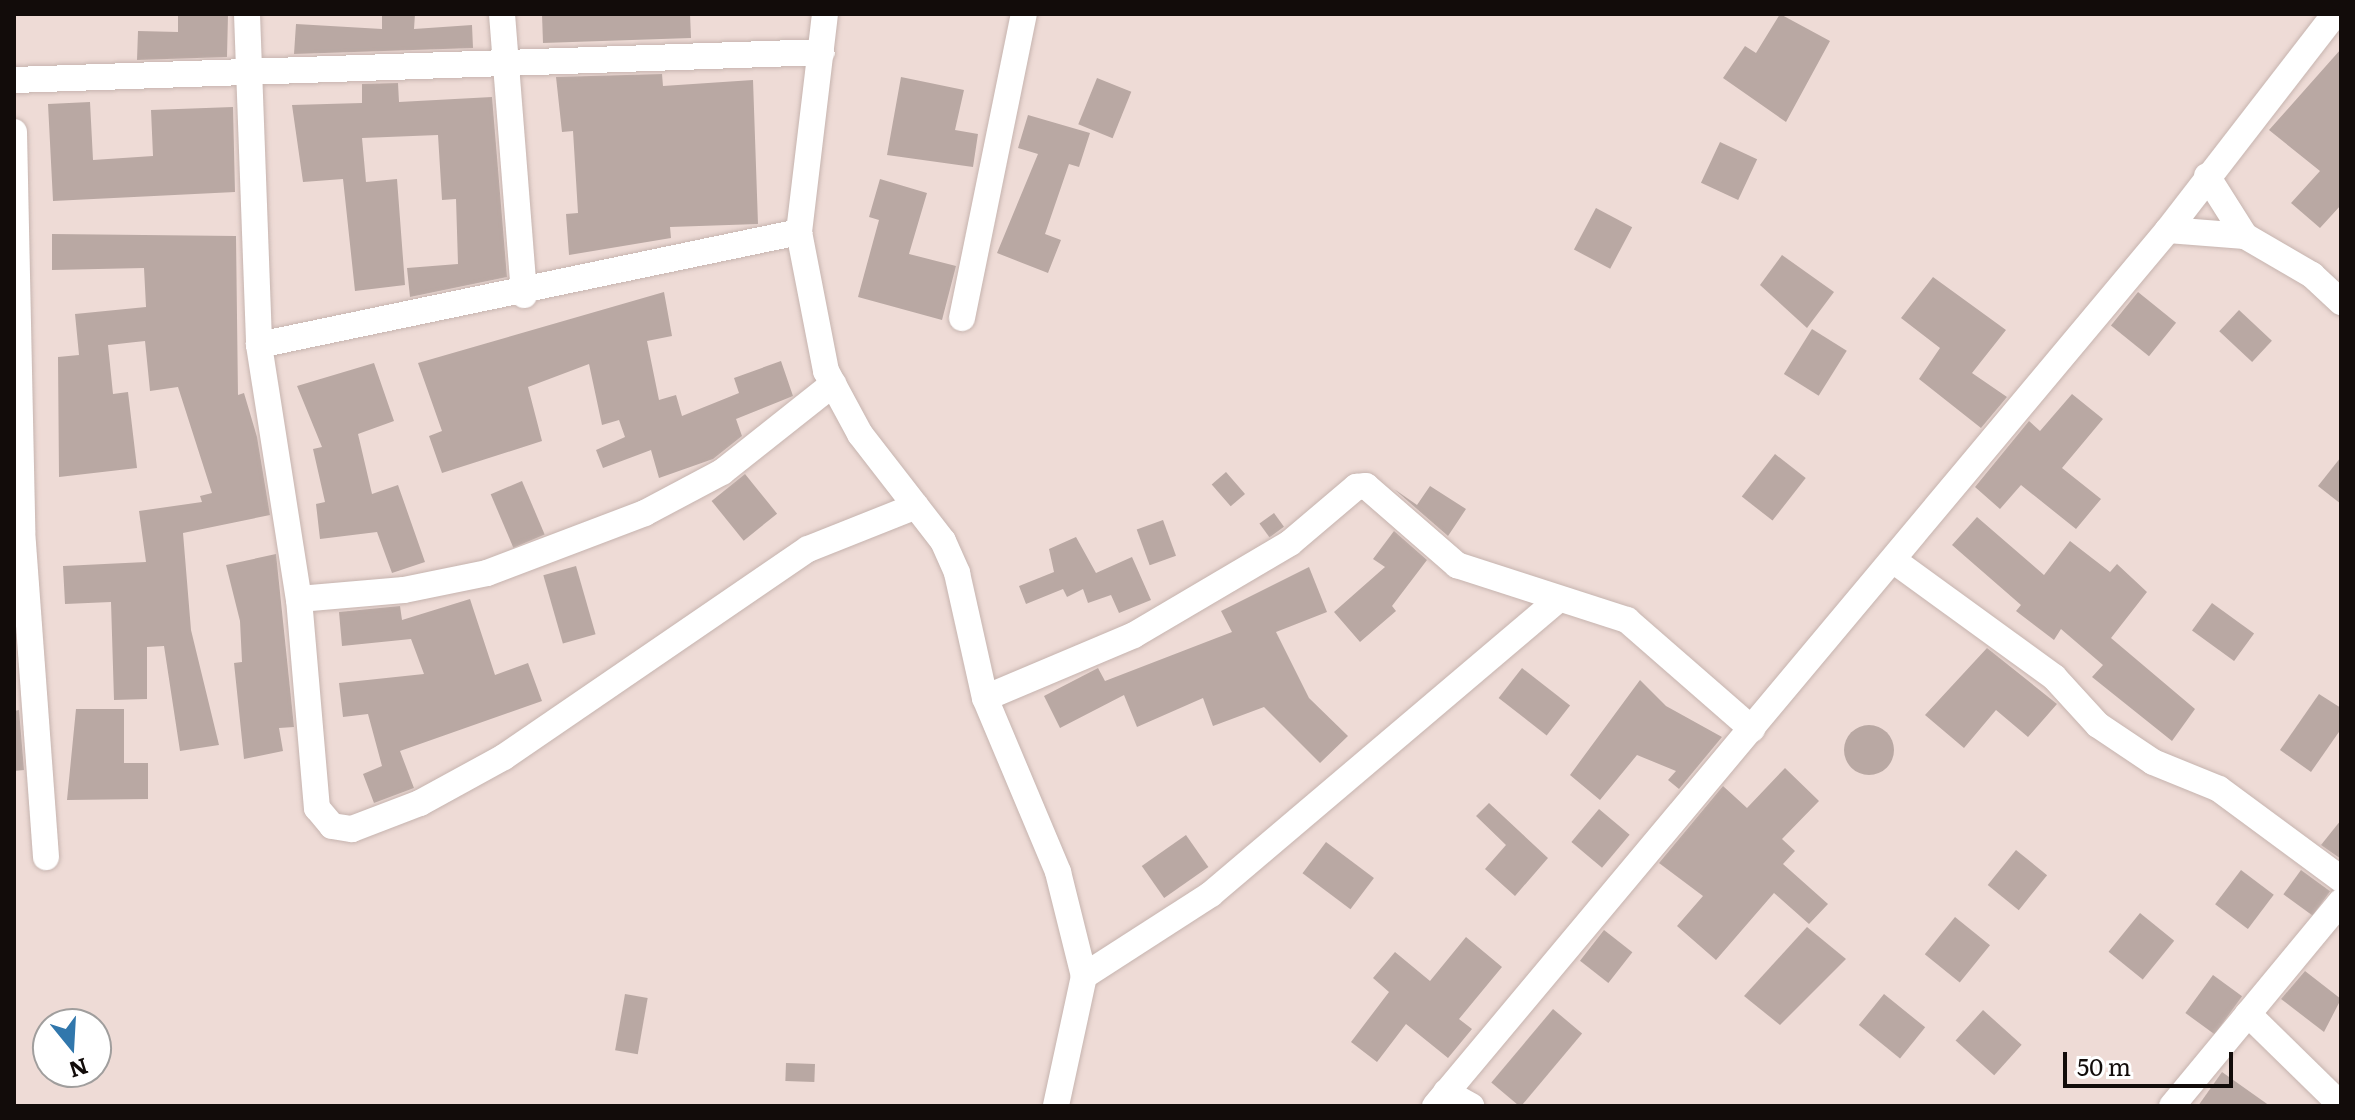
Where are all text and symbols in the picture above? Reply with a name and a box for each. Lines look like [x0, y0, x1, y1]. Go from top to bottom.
north arrow [32, 1008, 112, 1088]
scale bar [2067, 1036, 2237, 1086]
text: 50 m [2077, 1048, 2131, 1083]
text: N [65, 1051, 93, 1088]

